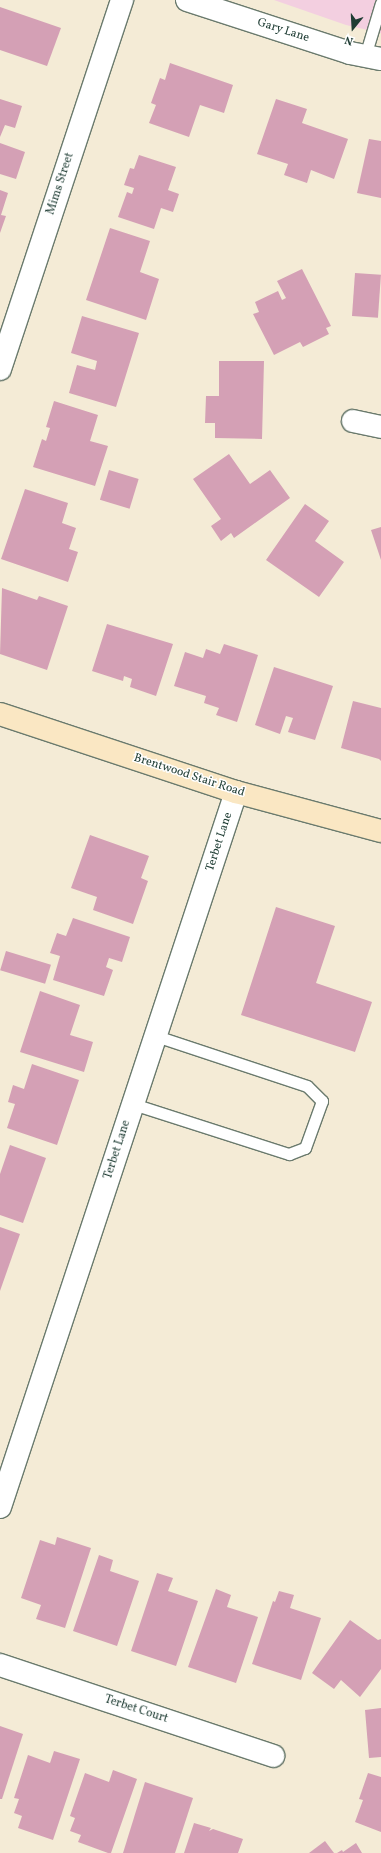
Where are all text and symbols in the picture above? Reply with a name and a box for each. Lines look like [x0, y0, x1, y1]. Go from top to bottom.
north arrow [333, 8, 373, 48]
street label: Gary Lane [255, 16, 311, 46]
text: N [343, 32, 355, 48]
street label: Mims Street [44, 151, 78, 217]
street label: Brentwood Stair Road [132, 751, 246, 801]
street label: Terbet Lane [204, 811, 236, 873]
street label: Terbet Lane [102, 1119, 134, 1181]
street label: Terbet Court [102, 1693, 170, 1727]

